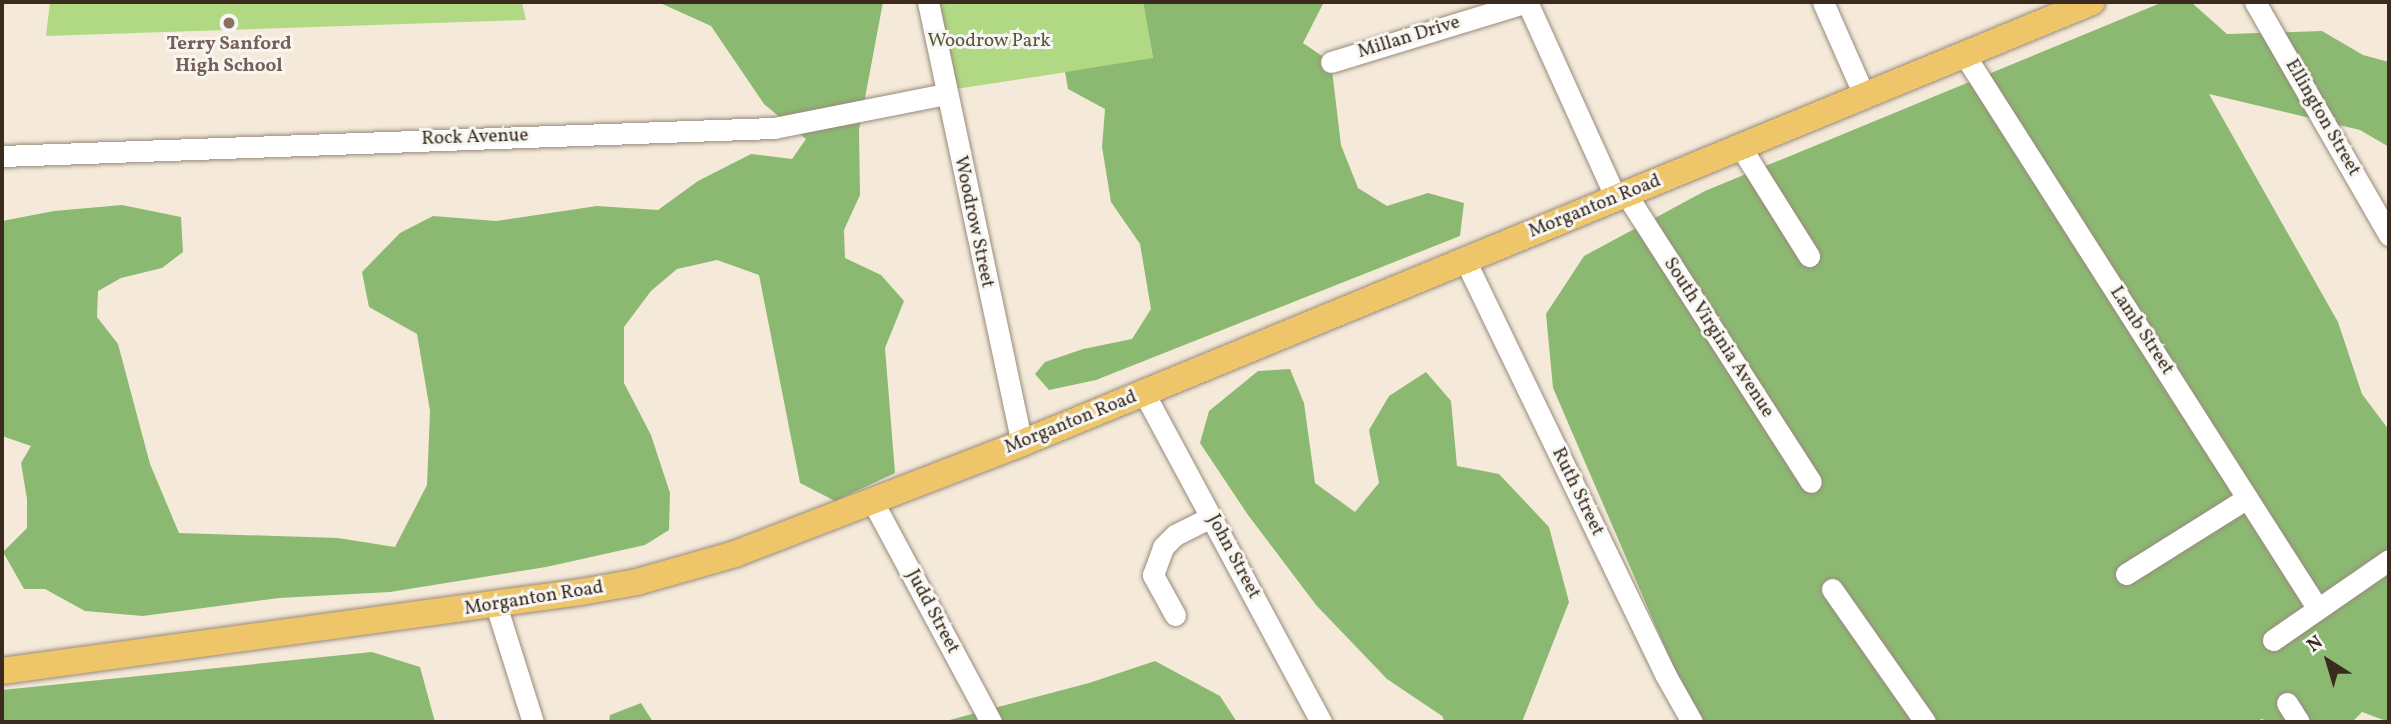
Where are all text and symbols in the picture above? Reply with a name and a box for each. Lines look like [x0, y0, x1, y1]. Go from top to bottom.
street label: Millan Drive [1355, 12, 1463, 64]
marker: Terry Sanford High School [221, 15, 237, 31]
park label: Woodrow Park [927, 31, 1051, 53]
place label: Terry Sanford High School [166, 34, 292, 78]
street label: Ellington Street [2279, 56, 2365, 180]
street label: Rock Avenue [421, 125, 529, 151]
street label: Woodrow Street [948, 154, 998, 290]
street label: Morganton Road [1526, 170, 1664, 244]
street label: South Virginia Avenue [1658, 253, 1778, 423]
street label: Lamb Street [2104, 282, 2178, 380]
street label: Morganton Road [1002, 386, 1140, 460]
street label: Ruth Street [1546, 444, 1608, 540]
street label: John Street [1201, 511, 1265, 603]
street label: Judd Street [900, 566, 964, 658]
street label: Morganton Road [463, 577, 605, 621]
north arrow [2293, 626, 2363, 696]
text: N [2302, 630, 2329, 659]

